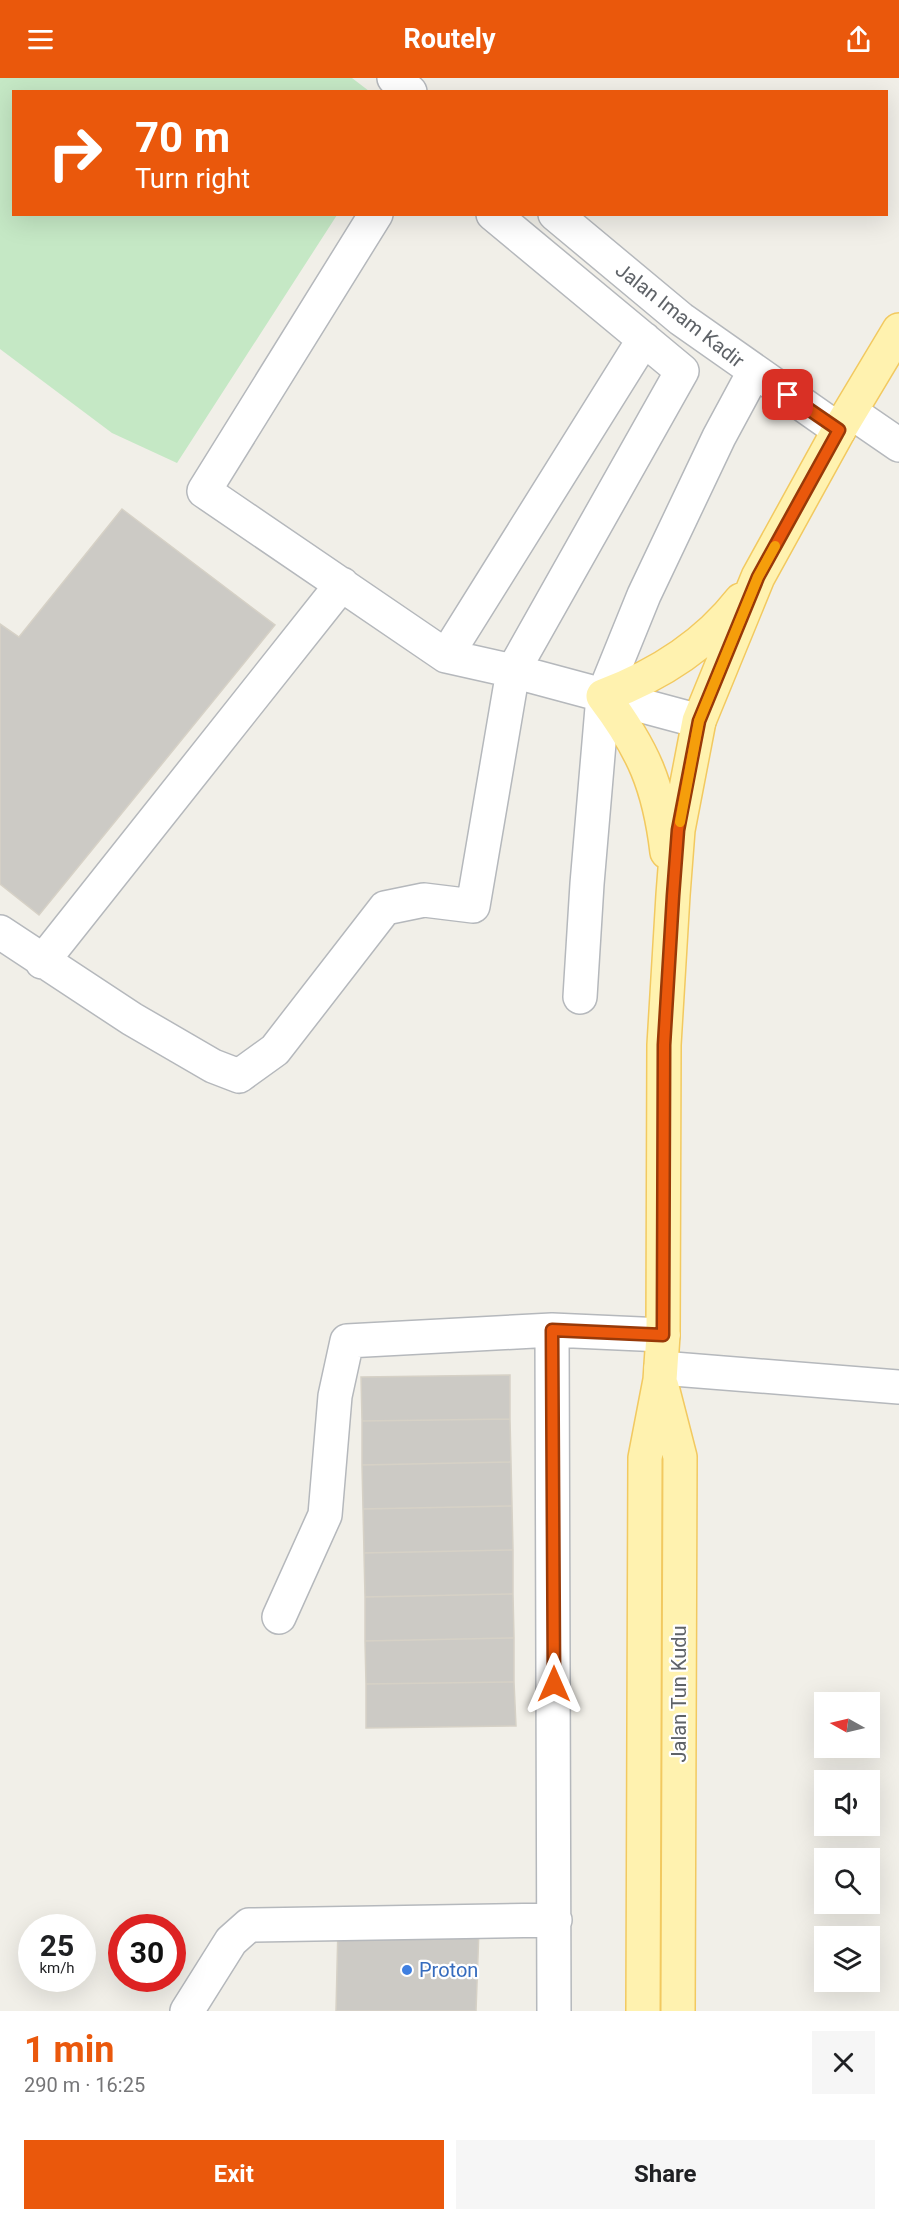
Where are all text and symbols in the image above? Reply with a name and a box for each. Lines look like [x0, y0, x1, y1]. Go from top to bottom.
icon: menu [24, 23, 57, 56]
text: Routely [403, 23, 496, 55]
icon: share [842, 23, 875, 56]
text: 70 m [135, 113, 230, 162]
icon: right [36, 114, 114, 192]
text: Turn right [135, 163, 250, 195]
street label: Jalan Imam Kadir [611, 257, 749, 373]
pin [762, 369, 813, 420]
icon: arrive [771, 378, 804, 411]
street label: Jalan Tun Kudu [667, 1626, 691, 1762]
position arrow [522, 1652, 586, 1716]
north arrow [814, 1692, 880, 1758]
map controls [814, 1692, 880, 1992]
button: sound [814, 1770, 880, 1836]
button: search [814, 1848, 880, 1914]
speed limit sign: 30 [108, 1914, 186, 1992]
button: layers [814, 1926, 880, 1992]
text: 25 [40, 1928, 74, 1963]
place label: Proton [419, 1958, 478, 1982]
text: km/h [39, 1959, 75, 1977]
marker: Proton [400, 1963, 414, 1977]
text: 1 min [24, 2029, 115, 2071]
button: close [812, 2031, 875, 2094]
text: 290 m · 16:25 [24, 2073, 145, 2097]
button: Exit [24, 2140, 444, 2209]
button: Share [456, 2140, 875, 2209]

